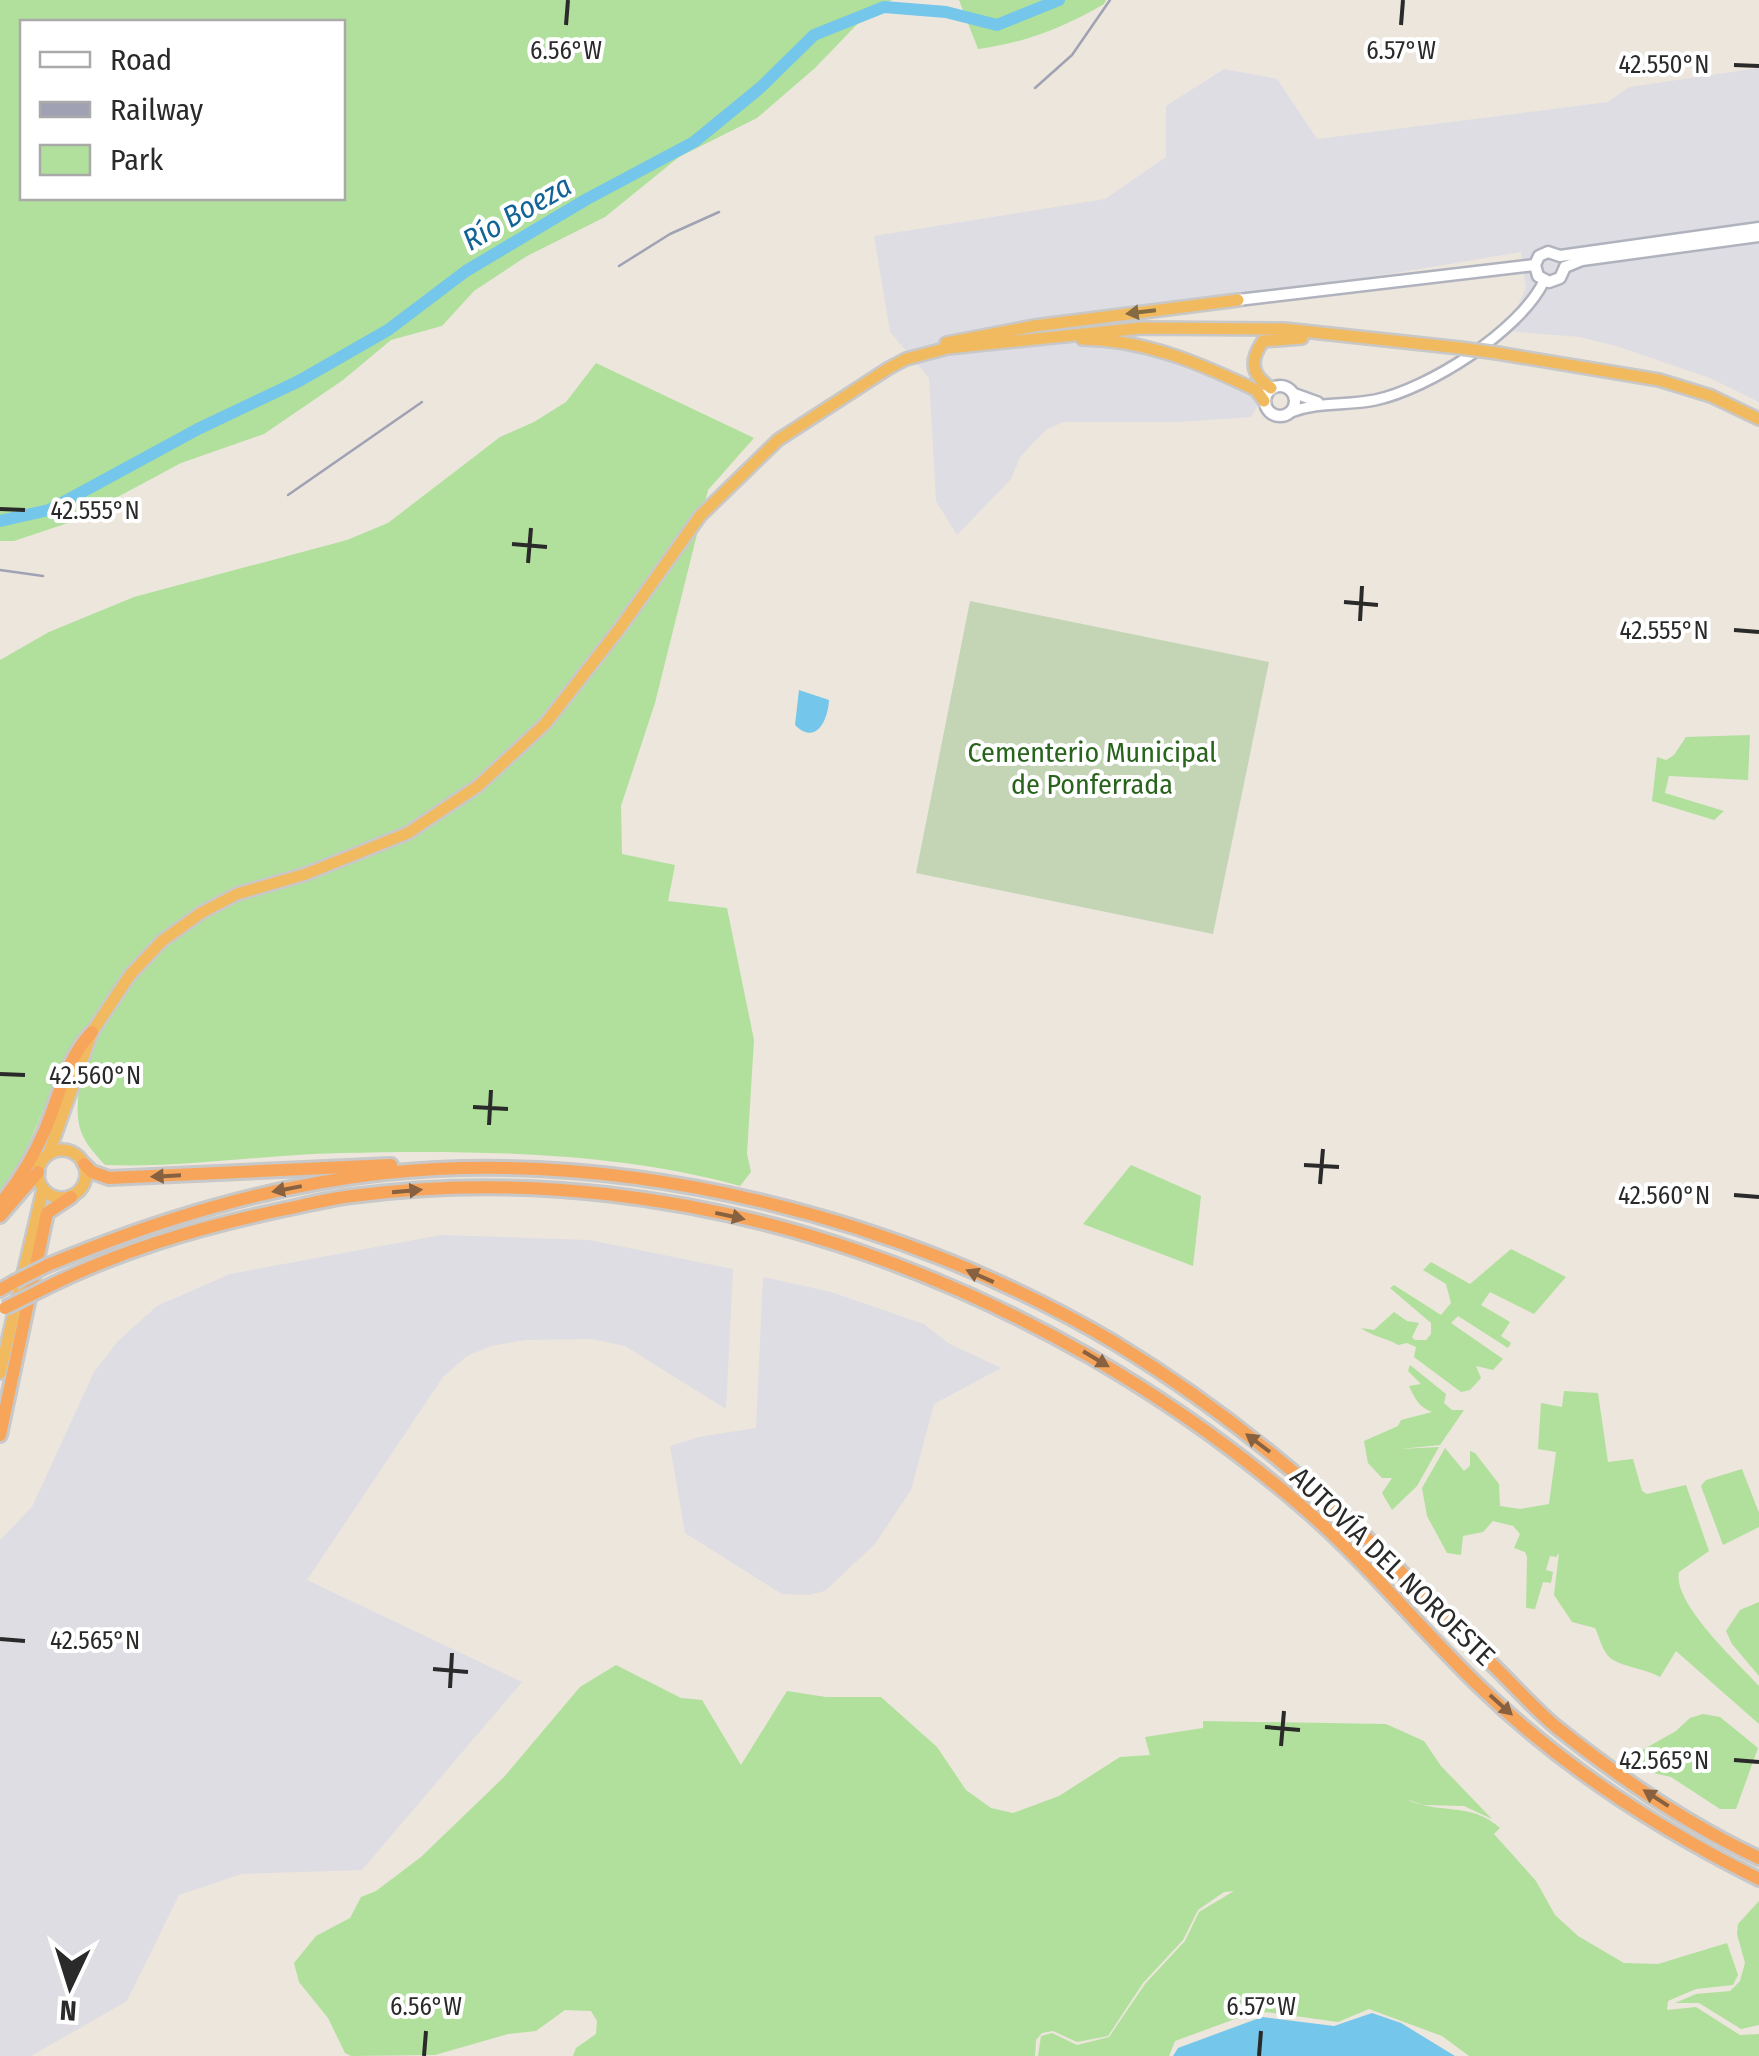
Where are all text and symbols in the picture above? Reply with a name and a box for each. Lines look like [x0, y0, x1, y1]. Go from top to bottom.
legend [20, 20, 345, 200]
text: 6.56°W [530, 36, 602, 66]
text: 6.57°W [1366, 36, 1436, 66]
text: Road [110, 42, 172, 78]
text: 42.550°N [1618, 50, 1710, 80]
text: Railway [110, 92, 204, 128]
text: Park [110, 142, 163, 178]
water label: Río Boeza [456, 167, 578, 259]
one-way arrow [1125, 305, 1157, 321]
text: 42.555°N [50, 496, 140, 526]
text: 42.555°N [1619, 616, 1709, 646]
park label: Cementerio Municipal de Ponferrada [967, 736, 1217, 801]
text: 42.560°N [49, 1061, 141, 1091]
one-way arrow [149, 1168, 181, 1184]
text: 42.560°N [1618, 1181, 1710, 1211]
one-way arrow [270, 1182, 302, 1197]
one-way arrow [391, 1182, 423, 1198]
one-way arrow [715, 1208, 746, 1224]
one-way arrow [965, 1268, 995, 1284]
one-way arrow [1082, 1350, 1110, 1367]
one-way arrow [1245, 1433, 1271, 1453]
street label: AUTOVÍA DEL NOROESTE [1284, 1460, 1502, 1672]
text: 42.565°N [50, 1626, 140, 1656]
one-way arrow [1488, 1694, 1512, 1717]
text: 42.565°N [1619, 1746, 1709, 1776]
one-way arrow [1642, 1790, 1670, 1808]
north arrow [20, 1936, 120, 2036]
text: 6.56°W [390, 1992, 462, 2022]
text: 6.57°W [1226, 1992, 1296, 2022]
text: N [59, 1993, 78, 2027]

